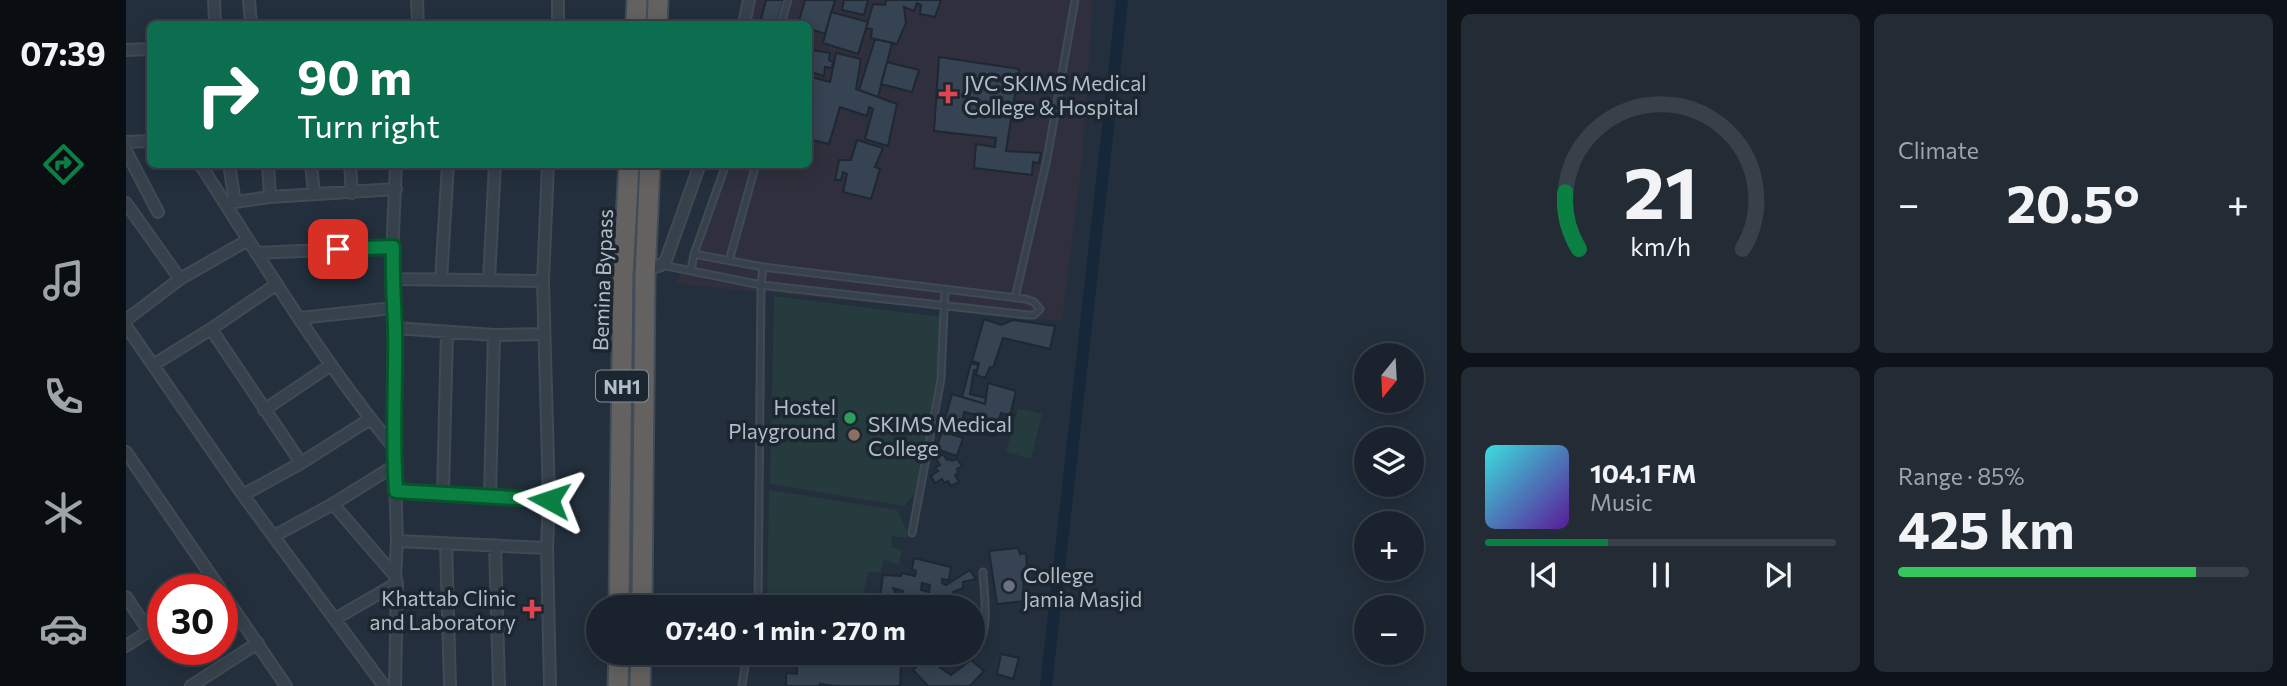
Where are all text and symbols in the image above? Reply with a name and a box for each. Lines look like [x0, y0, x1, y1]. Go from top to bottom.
text: 07:39 [20, 33, 106, 73]
text: 90 m [297, 45, 412, 105]
icon: right [182, 49, 273, 140]
place label: JVC SKIMS Medical College & Hospital [964, 70, 1147, 119]
marker: JVC SKIMS Medical College & Hospital [938, 84, 958, 104]
text: Turn right [297, 105, 440, 145]
text: Climate [1898, 136, 1979, 164]
icon: directions [39, 140, 88, 189]
text: 21 [1623, 146, 1698, 235]
text: 20.5° [2006, 170, 2140, 234]
text: − [1898, 179, 1920, 226]
text: + [2227, 179, 2249, 226]
street label: Bemina Bypass [587, 209, 617, 351]
pin [308, 219, 368, 279]
icon: arrive [319, 230, 357, 268]
text: km/h [1630, 231, 1691, 261]
icon: music [39, 256, 88, 305]
north arrow [1354, 343, 1424, 413]
map controls [1354, 343, 1424, 665]
road number: NH1 [596, 370, 648, 402]
icon: phone [39, 372, 88, 421]
place label: Hostel Playground [728, 394, 836, 443]
marker: Hostel Playground [842, 410, 858, 426]
place label: SKIMS Medical College [868, 411, 1012, 460]
marker: SKIMS Medical College [846, 427, 862, 443]
button: layers [1354, 427, 1424, 497]
text: 104.1 FM [1590, 457, 1697, 488]
text: Range · 85% [1898, 462, 2025, 490]
position arrow [512, 463, 586, 537]
icon: climate [39, 488, 88, 537]
text: Music [1590, 488, 1653, 516]
text: 425 km [1898, 496, 2075, 560]
button: + [1354, 511, 1424, 581]
icon: previous [1525, 556, 1563, 594]
icon: pause [1642, 556, 1680, 594]
icon: next [1759, 556, 1797, 594]
place label: College Jamia Masjid [1023, 562, 1142, 611]
speed limit sign: 30 [147, 574, 238, 665]
marker: College Jamia Masjid [1001, 578, 1017, 594]
place label: Khattab Clinic and Laboratory [369, 585, 516, 634]
button: − [1354, 595, 1424, 665]
marker: Khattab Clinic and Laboratory [522, 599, 542, 619]
icon: car [39, 604, 88, 653]
text: 07:40 · 1 min · 270 m [665, 614, 906, 645]

